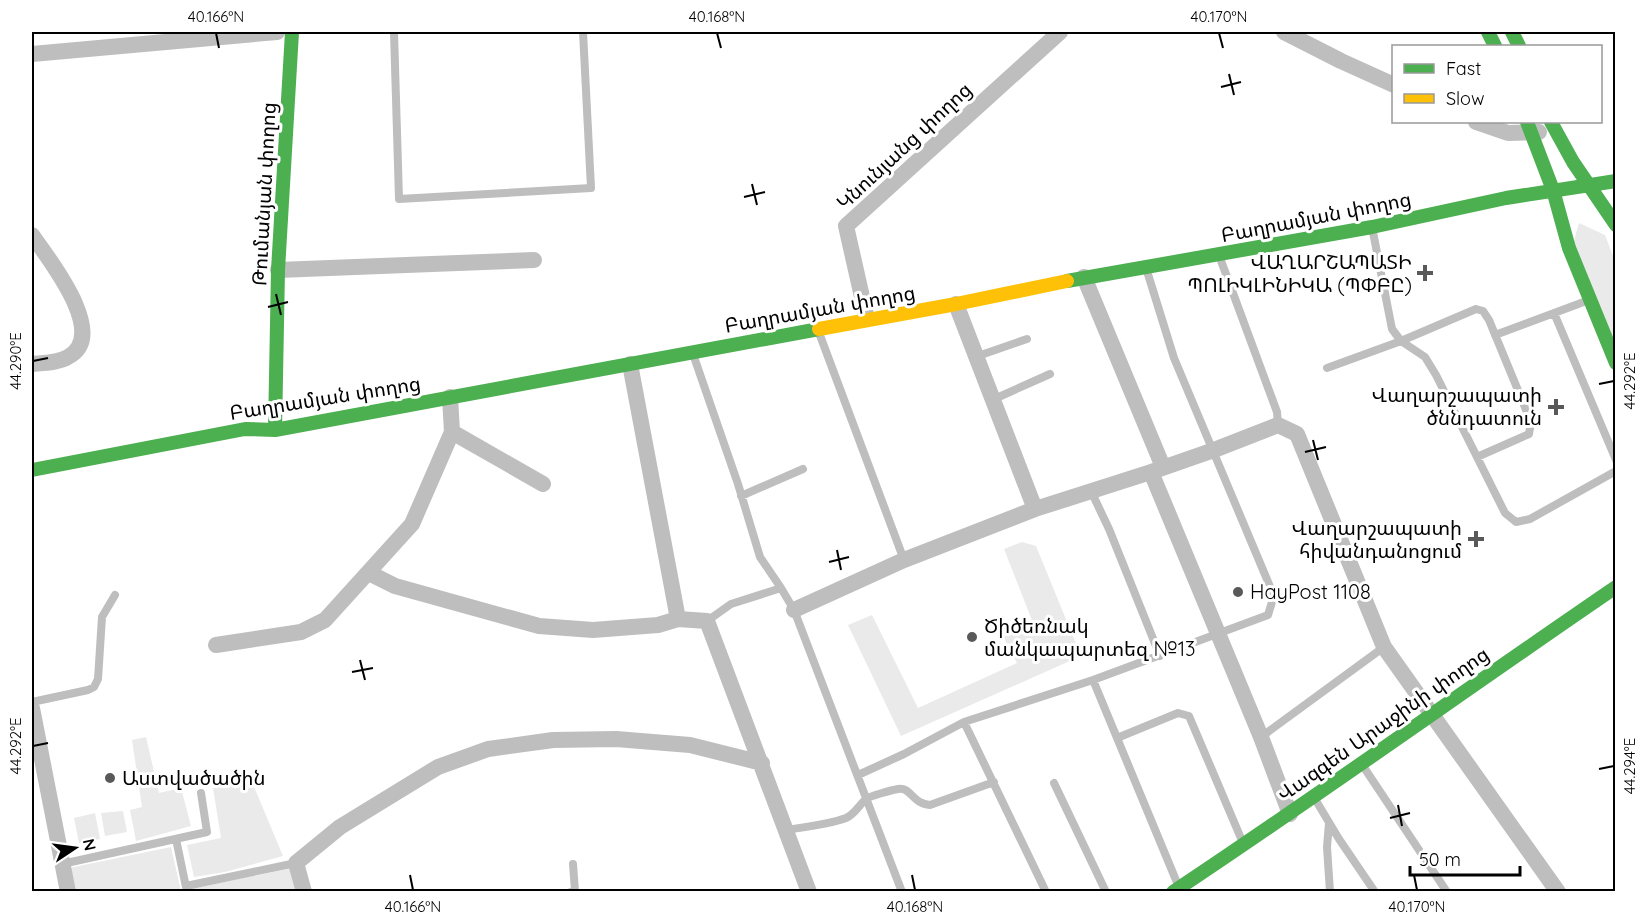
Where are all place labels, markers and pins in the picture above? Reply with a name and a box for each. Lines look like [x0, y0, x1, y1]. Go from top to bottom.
place label: ՎԱՂԱՐՇԱՊԱՏԻ ՊՈԼԻԿԼԻՆԻԿԱ (ՊՓԲԸ) [1187, 249, 1412, 297]
marker: ՎԱՂԱՐՇԱՊԱՏԻ ՊՈԼԻԿԼԻՆԻԿԱ (ՊՓԲԸ) [1416, 264, 1434, 282]
place label: Վաղարշապատի ծննդատուն [1372, 382, 1542, 430]
marker: Վաղարշապատի ծննդատուն [1547, 398, 1565, 416]
place label: Վաղարշապատի հիվանդանոցում [1292, 515, 1462, 563]
marker: Վաղարշապատի հիվանդանոցում [1467, 530, 1485, 548]
place label: HayPost 1108 [1250, 579, 1371, 604]
marker: HayPost 1108 [1231, 585, 1245, 599]
place label: Ծիծեռնակ մանկապարտեզ №13 [984, 613, 1196, 661]
marker: Ծիծեռնակ մանկապարտեզ №13 [965, 630, 979, 644]
place label: Աստվածածին [122, 765, 265, 790]
marker: Աստվածածին [103, 771, 117, 785]

